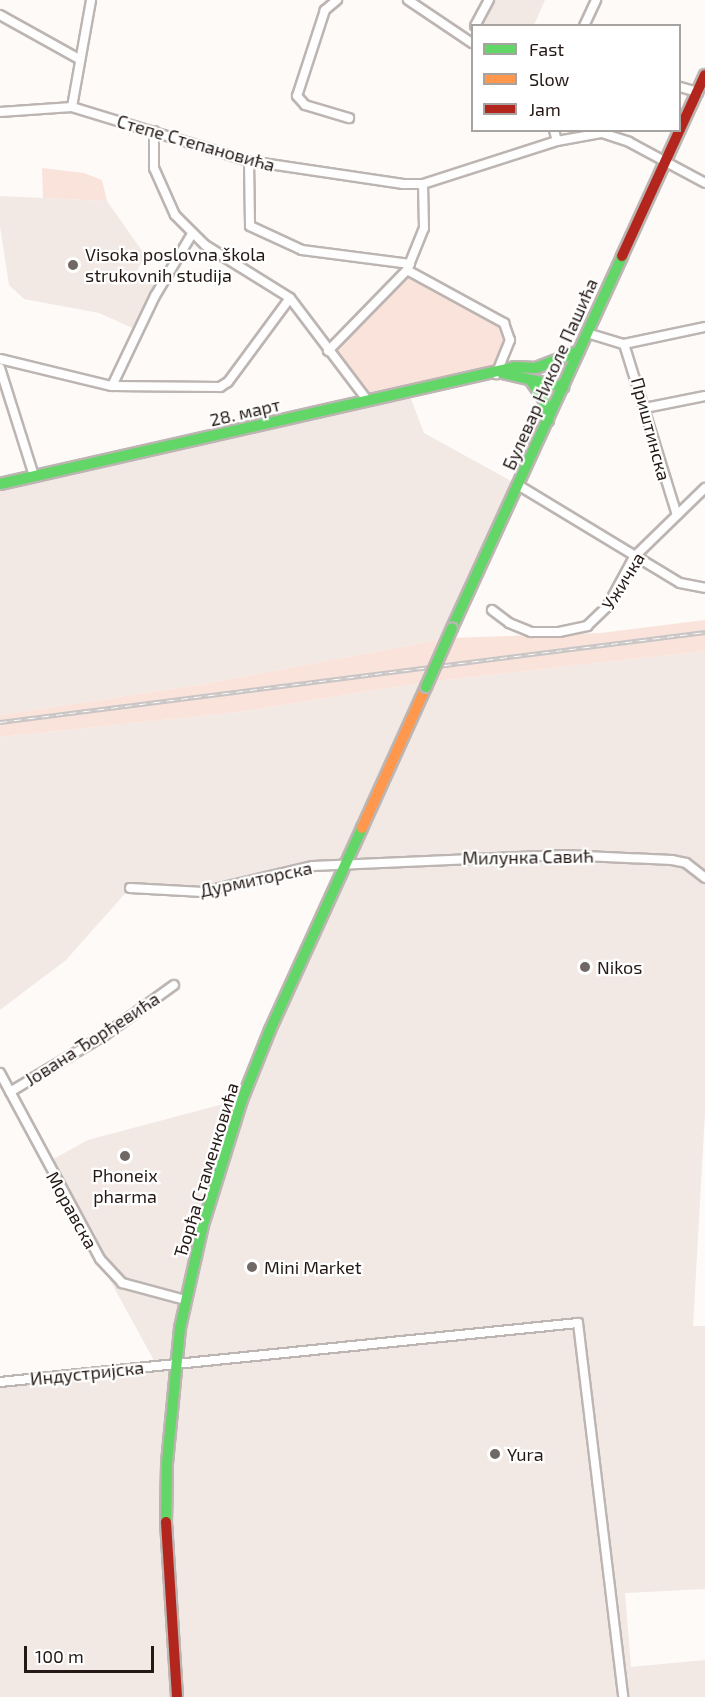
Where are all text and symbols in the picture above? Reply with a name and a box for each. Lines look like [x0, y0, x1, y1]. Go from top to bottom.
legend [471, 24, 681, 132]
text: Fast [529, 38, 564, 60]
text: Slow [529, 68, 569, 90]
text: Jam [529, 98, 561, 120]
street label: Степе Степановића [114, 110, 278, 176]
place label: Visoka poslovna škola strukovnih studija [85, 244, 266, 286]
marker: Visoka poslovna škola strukovnih studija [66, 258, 80, 272]
street label: Булевар Николе Пашића [498, 275, 602, 473]
street label: Приштинска [627, 375, 675, 483]
street label: 28. март [208, 393, 282, 431]
street label: Ужичка [597, 548, 649, 614]
street label: Милунка Савић [462, 845, 594, 869]
street label: Дурмиторска [198, 857, 314, 901]
place label: Nikos [597, 956, 642, 978]
marker: Nikos [578, 960, 592, 974]
street label: Јована Ђорђевића [21, 987, 163, 1091]
street label: Ђорђа Стаменковића [169, 1080, 243, 1260]
marker: Phoneix pharma [118, 1149, 132, 1163]
place label: Phoneix pharma [92, 1165, 158, 1208]
street label: Моравска [42, 1168, 102, 1252]
place label: Mini Market [264, 1256, 361, 1278]
marker: Mini Market [245, 1260, 259, 1274]
street label: Индустријска [29, 1356, 145, 1390]
place label: Yura [507, 1443, 544, 1465]
marker: Yura [488, 1447, 502, 1461]
scale bar [27, 1634, 158, 1672]
text: 100 m [35, 1645, 84, 1667]

